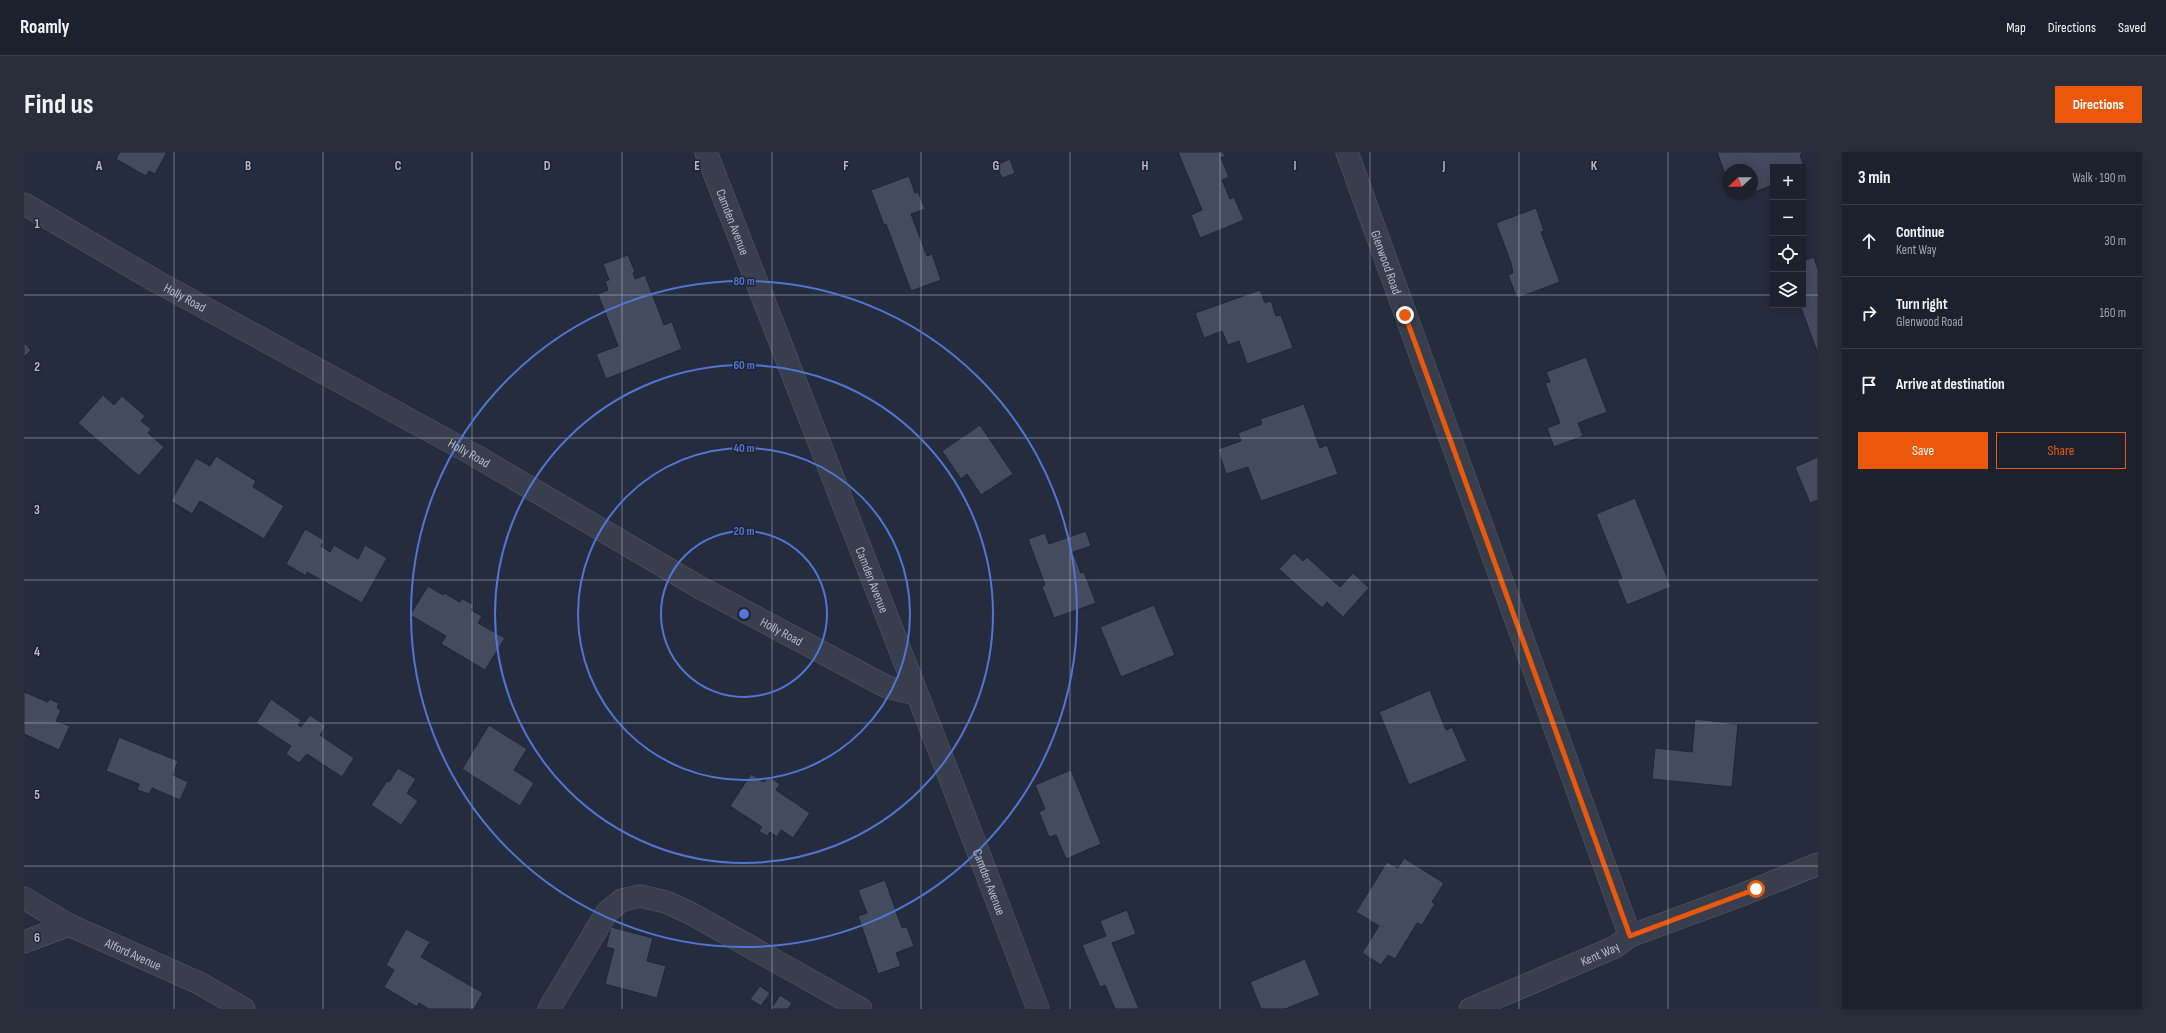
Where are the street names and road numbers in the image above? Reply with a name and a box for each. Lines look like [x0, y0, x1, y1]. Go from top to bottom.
street label: Camden Avenue [712, 187, 752, 258]
street label: Glenwood Road [1367, 228, 1405, 297]
street label: Holly Road [161, 280, 208, 316]
street label: Holly Road [445, 435, 493, 472]
street label: Camden Avenue [852, 545, 892, 615]
street label: Holly Road [757, 614, 805, 650]
street label: Camden Avenue [969, 847, 1009, 918]
street label: Alford Avenue [101, 935, 164, 974]
street label: Kent Way [1578, 939, 1623, 970]

